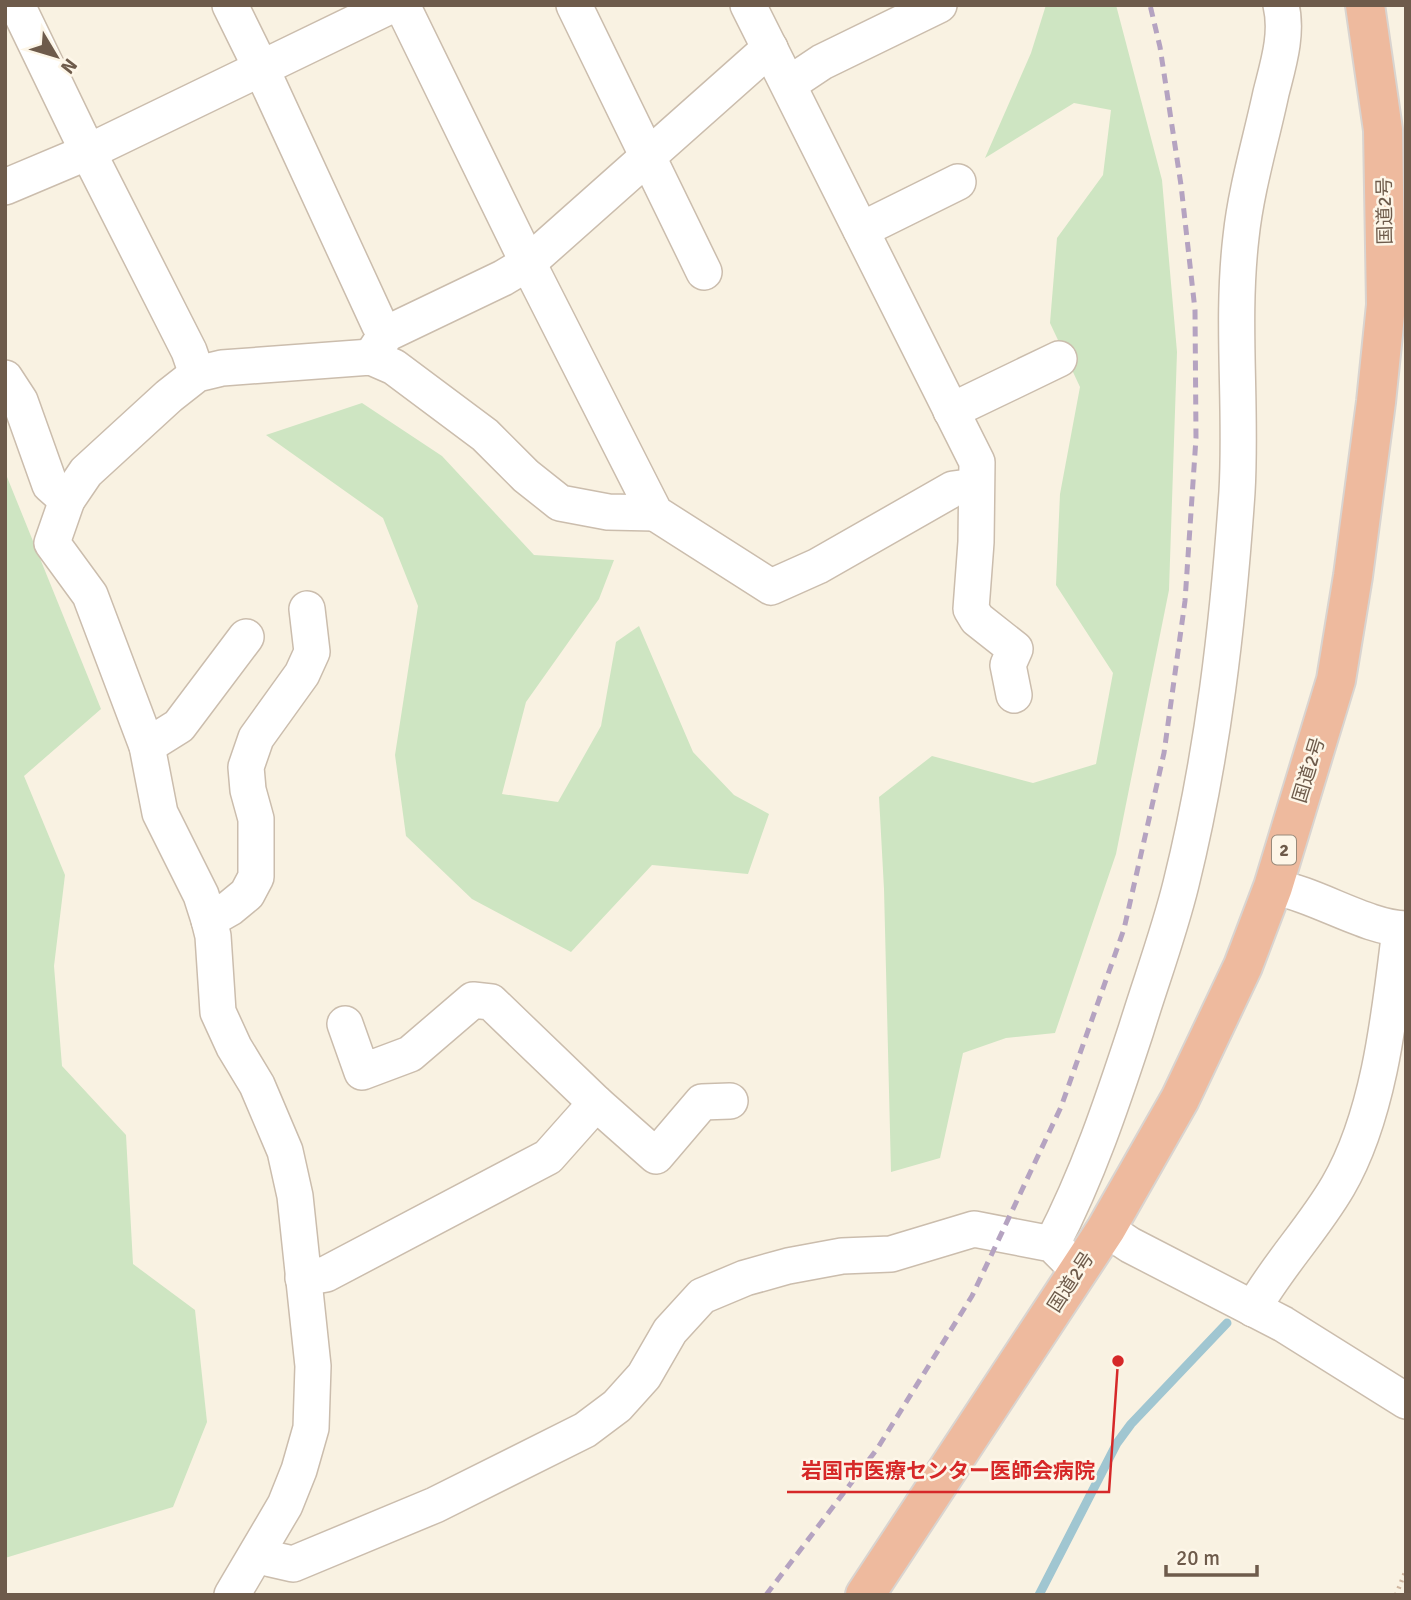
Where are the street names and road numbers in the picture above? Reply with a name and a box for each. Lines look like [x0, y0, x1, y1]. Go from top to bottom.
street label: 国道2号 [1372, 177, 1398, 245]
street label: 国道2号 [1288, 734, 1330, 806]
road number: 2 [1272, 836, 1296, 864]
street label: 国道2号 [1043, 1247, 1099, 1317]

